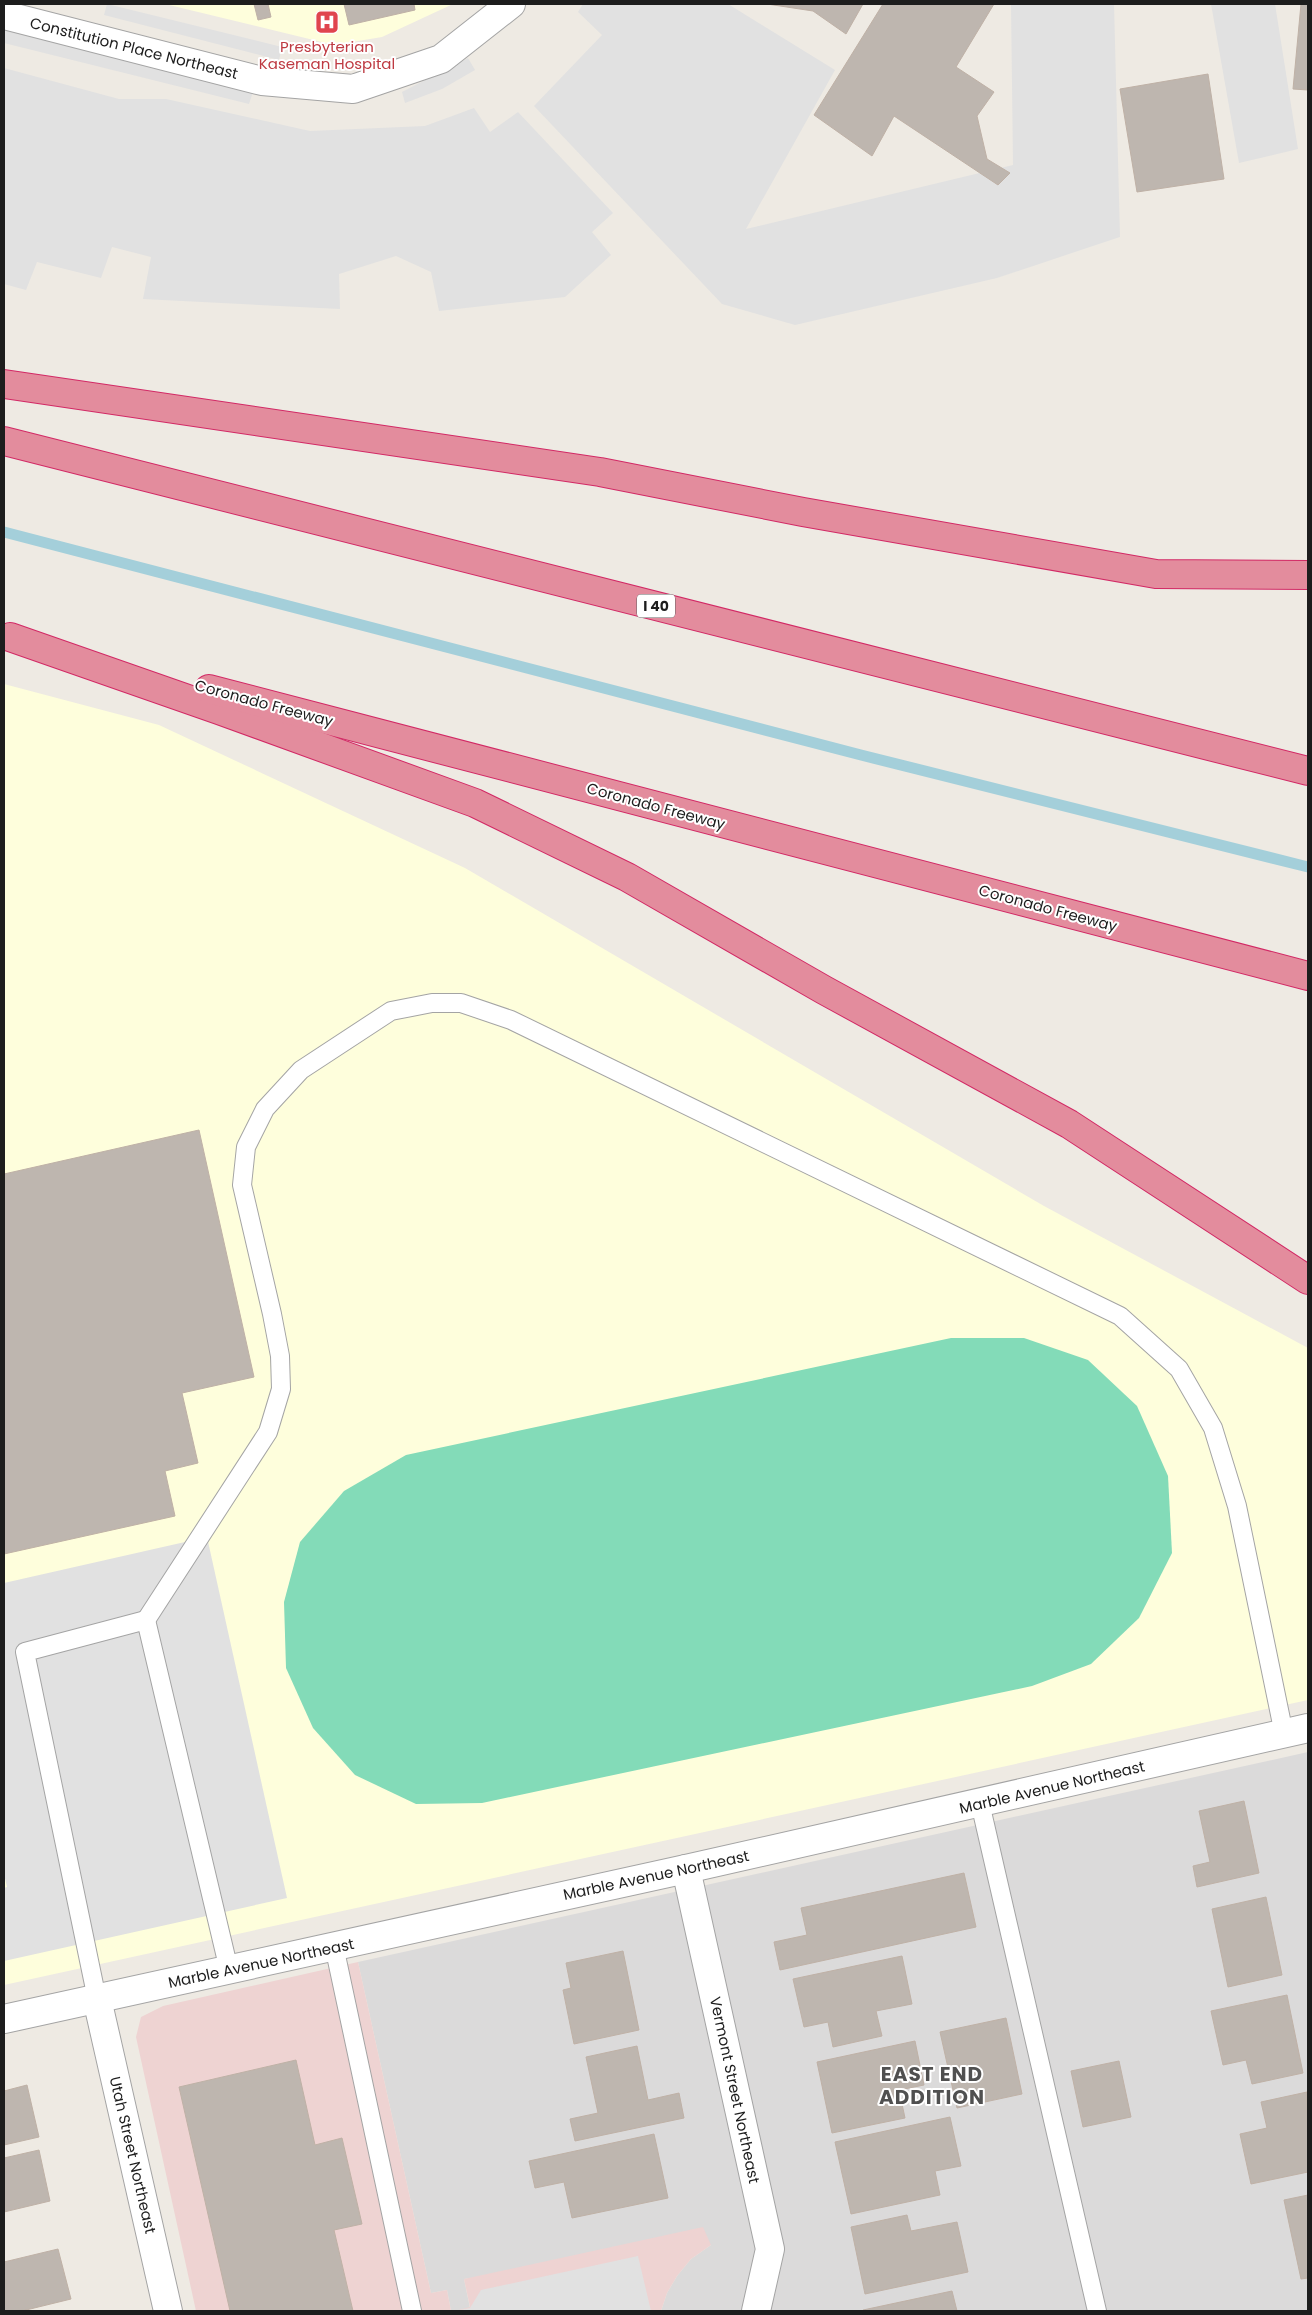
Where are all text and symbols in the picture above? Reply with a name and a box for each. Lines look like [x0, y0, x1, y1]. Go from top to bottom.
hospital icon: Presbyterian Kaseman Hospital [314, 9, 340, 35]
street label: Constitution Place Northeast [28, 12, 240, 84]
place label: Presbyterian Kaseman Hospital [259, 36, 395, 74]
road number: I 40 [637, 594, 675, 618]
street label: Coronado Freeway [192, 674, 336, 732]
street label: Coronado Freeway [584, 777, 728, 835]
street label: Coronado Freeway [976, 879, 1120, 937]
street label: Marble Avenue Northeast [957, 1755, 1147, 1819]
street label: Marble Avenue Northeast [561, 1845, 751, 1905]
street label: Marble Avenue Northeast [166, 1933, 356, 1993]
street label: Vermont Street Northeast [705, 1995, 765, 2185]
district label: EAST END ADDITION [879, 2060, 985, 2111]
street label: Utah Street Northeast [105, 2074, 161, 2236]

